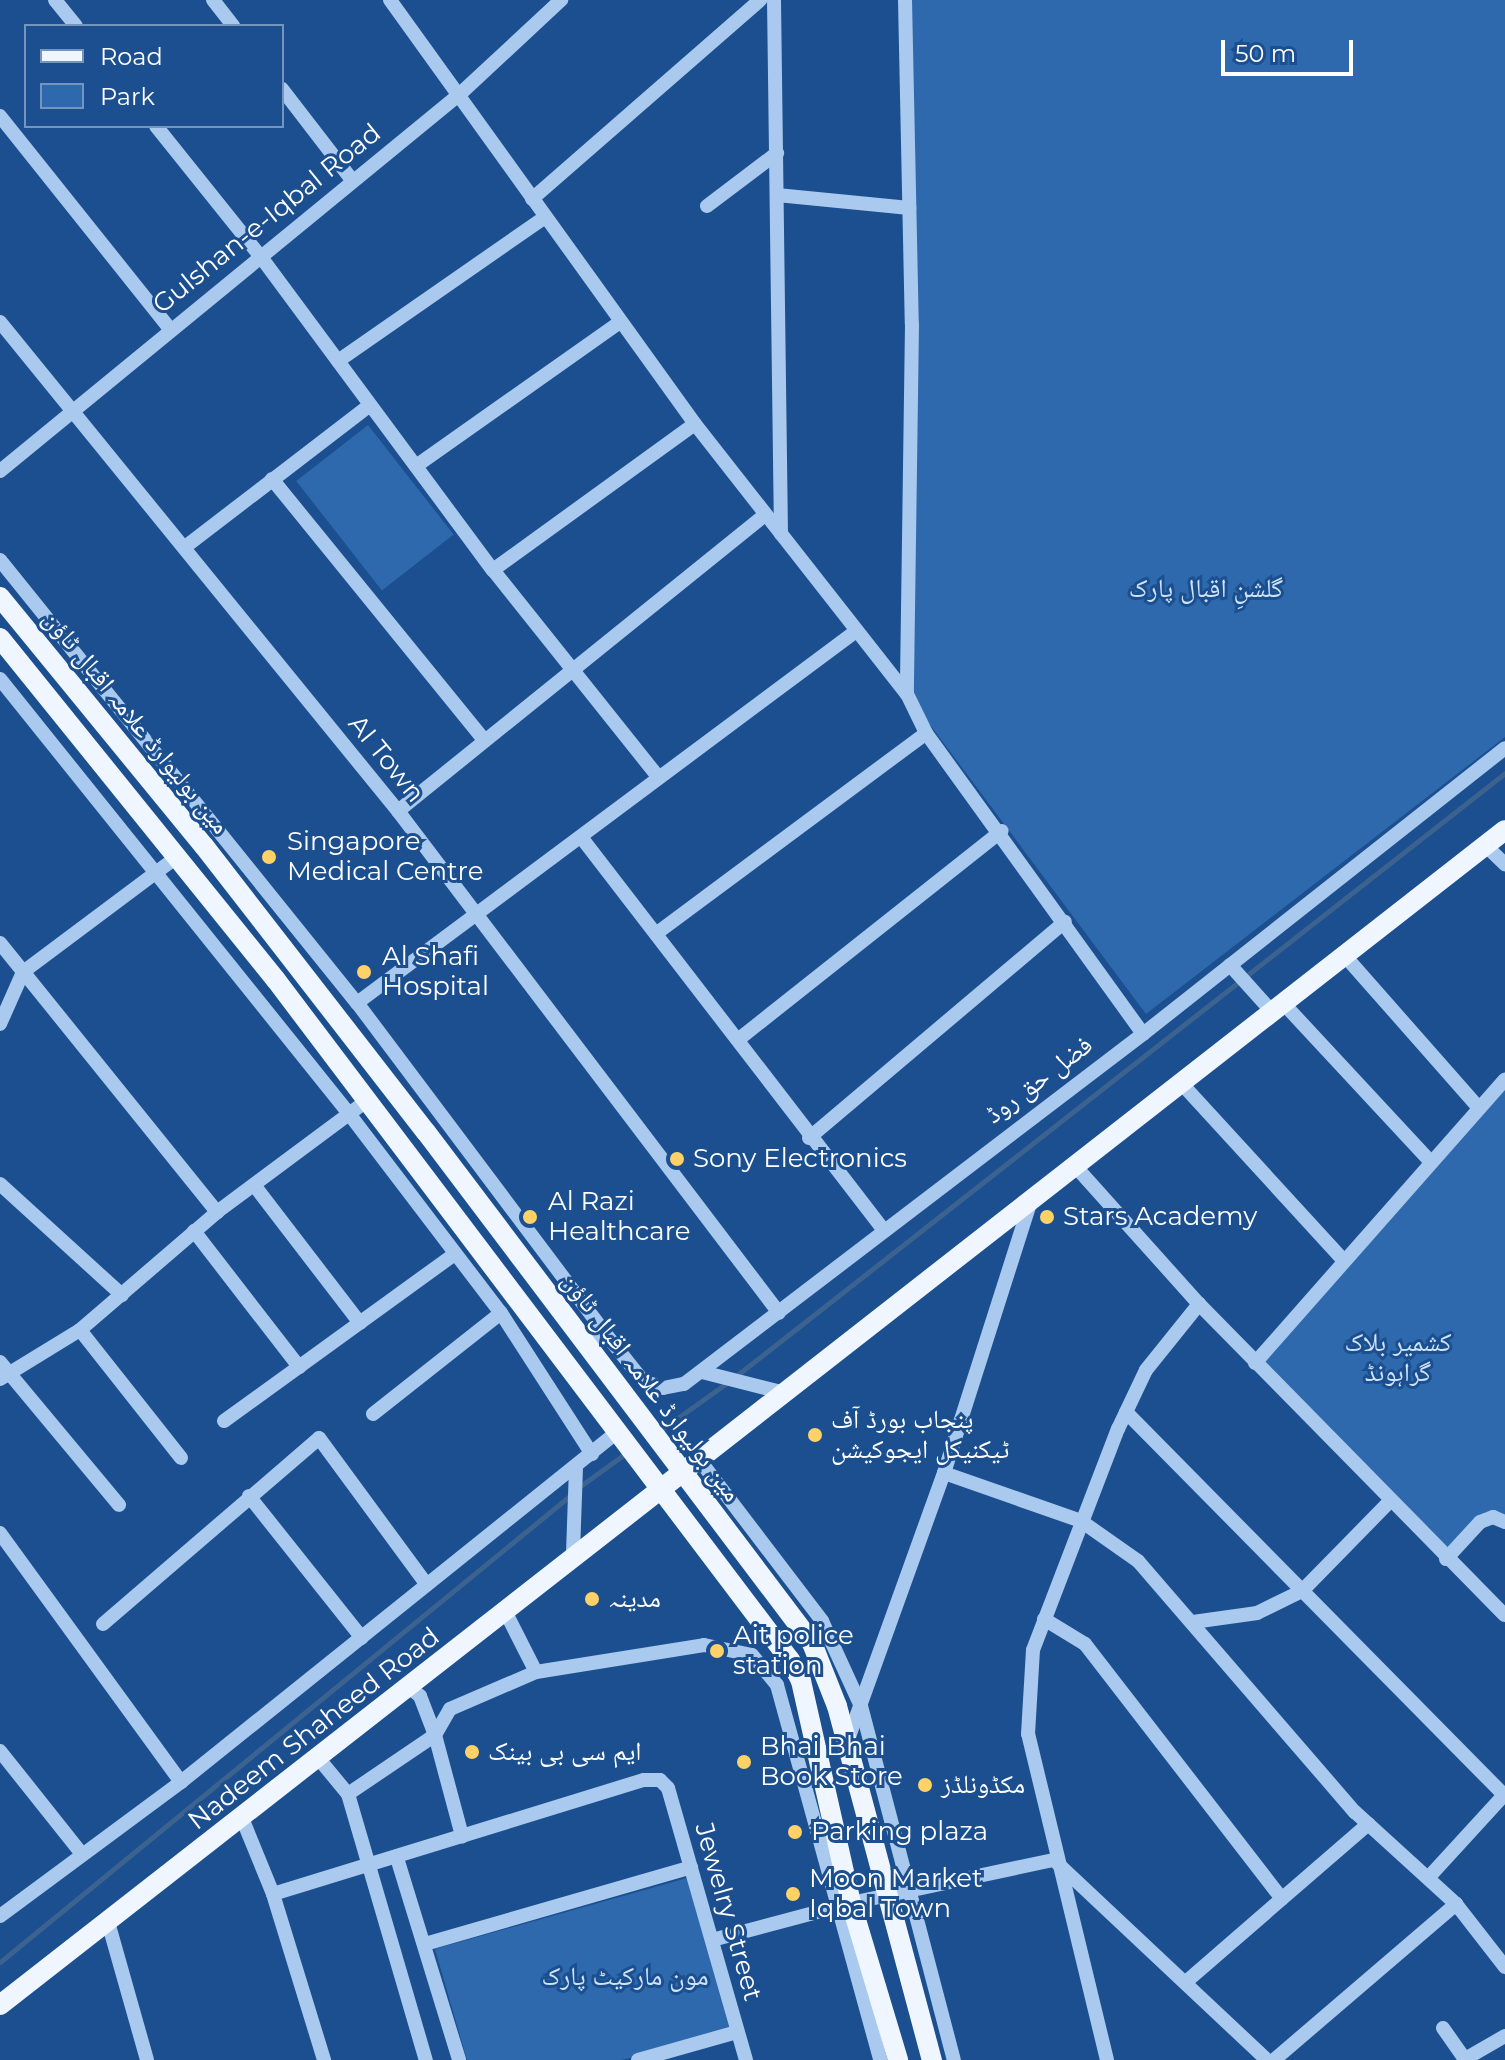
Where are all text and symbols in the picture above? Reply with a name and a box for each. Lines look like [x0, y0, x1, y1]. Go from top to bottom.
legend [24, 24, 284, 128]
scale bar [1225, 24, 1357, 74]
text: 50 m [1235, 39, 1296, 68]
text: Road [100, 42, 163, 71]
text: Park [100, 82, 155, 111]
street label: Gulshan-e-Iqbal Road [147, 118, 387, 320]
park label: گلشنِ اقبال پارک [1129, 573, 1283, 605]
street label: مین بولیوارڈ علامہ اقبال ٹاؤن [36, 604, 236, 840]
street label: AI Town [341, 709, 431, 809]
place label: Singapore Medical Centre [287, 826, 483, 888]
marker: Singapore Medical Centre [258, 846, 280, 868]
place label: Al Shafi Hospital [382, 941, 489, 1002]
marker: Al Shafi Hospital [353, 961, 375, 983]
street label: فضل حق روڈ [979, 1030, 1099, 1130]
place label: Sony Electronics [693, 1143, 907, 1175]
marker: Sony Electronics [668, 1150, 686, 1168]
place label: Al Razi Healthcare [548, 1186, 690, 1248]
place label: Stars Academy [1063, 1201, 1257, 1233]
marker: Al Razi Healthcare [519, 1206, 541, 1228]
marker: Stars Academy [1038, 1208, 1056, 1226]
street label: مین بولیوارڈ علامہ اقبال ٹاؤن [554, 1266, 748, 1508]
park label: کشمیر بلاک ﮔﺮﺍﮨﻮﻧﮉ [1344, 1327, 1452, 1388]
place label: پنجاب بورڈ آف ٹیکنیکل ایجوکیشن [831, 1404, 1009, 1466]
marker: پنجاب بورڈ آف ٹیکنیکل ایجوکیشن [806, 1426, 824, 1444]
place label: مدینہ [608, 1583, 661, 1615]
marker: مدینہ [583, 1590, 601, 1608]
place label: Ait police station [733, 1620, 854, 1682]
street label: Nadeem Shaheed Road [182, 1621, 446, 1837]
marker: Ait police station [708, 1642, 726, 1660]
place label: Bhai Bhai Book Store [760, 1731, 903, 1792]
place label: ایم سی بی بینک [488, 1736, 642, 1768]
marker: ایم سی بی بینک [463, 1743, 481, 1761]
marker: Bhai Bhai Book Store [735, 1753, 753, 1771]
place label: مکڈونلڈز [941, 1769, 1025, 1801]
marker: مکڈونلڈز [916, 1776, 934, 1794]
place label: Parking plaza [811, 1816, 988, 1848]
street label: Jewelry Street [688, 1820, 768, 2004]
marker: Parking plaza [786, 1823, 804, 1841]
place label: Moon Market Iqbal Town [809, 1863, 982, 1924]
marker: Moon Market Iqbal Town [784, 1885, 802, 1903]
park label: مون مارکیٹ پارک [541, 1961, 709, 1993]

